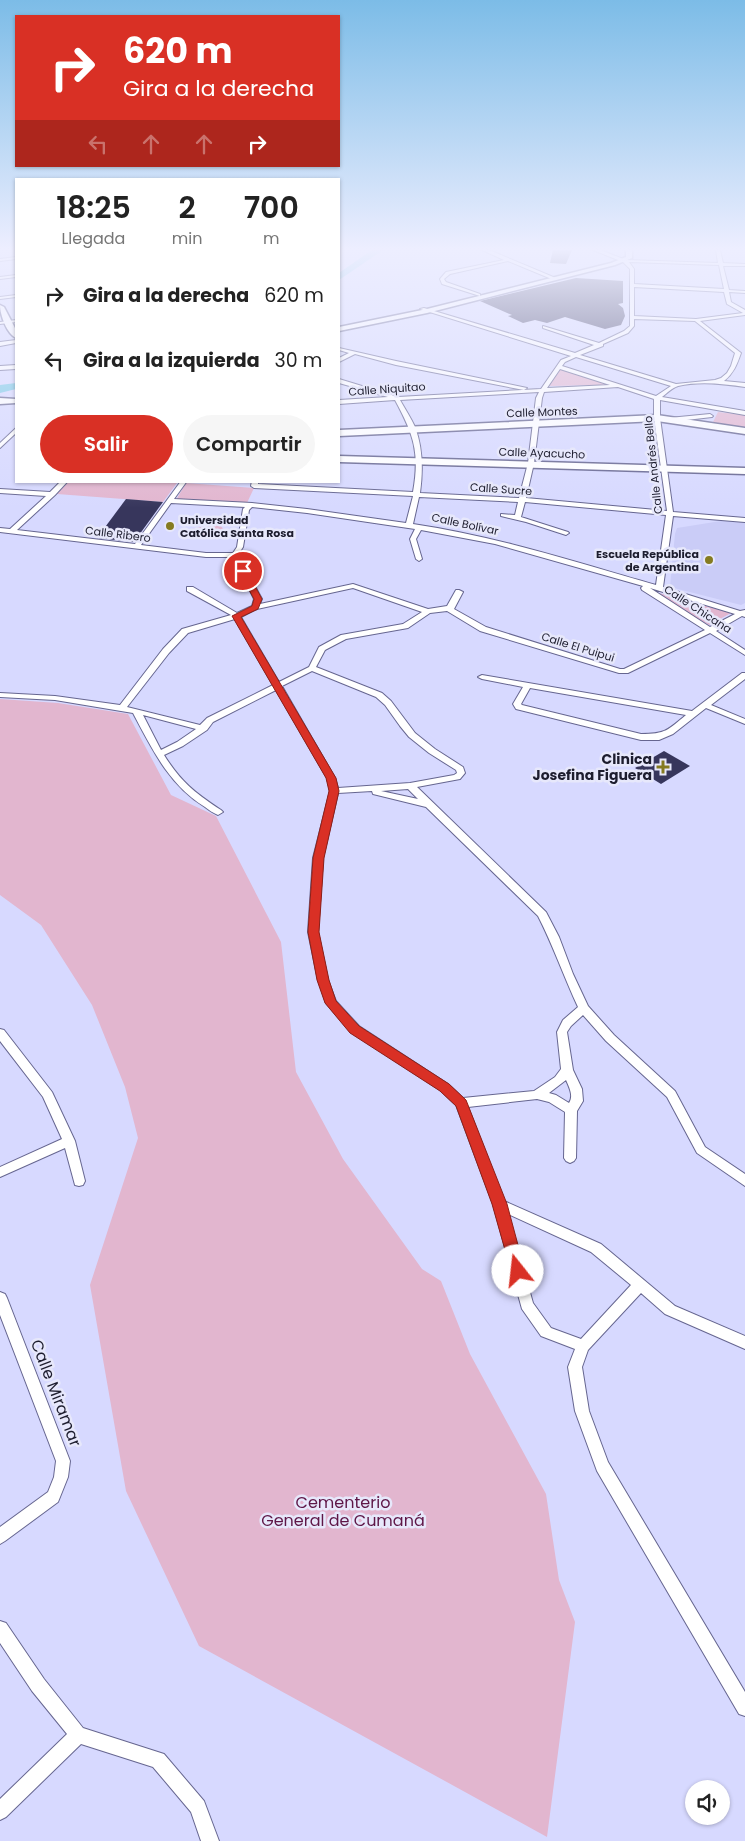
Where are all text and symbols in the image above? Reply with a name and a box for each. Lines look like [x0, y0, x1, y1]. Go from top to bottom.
text: 620 m [123, 26, 233, 75]
icon: right [40, 35, 105, 100]
text: Gira a la derecha [123, 73, 314, 104]
icon: left [84, 130, 112, 158]
icon: ahead [137, 130, 165, 158]
icon: ahead [190, 130, 218, 158]
icon: right [243, 130, 271, 158]
text: 18:25 [56, 186, 131, 229]
text: 2 [179, 186, 196, 229]
text: 700 [244, 186, 299, 229]
text: Llegada [61, 227, 125, 250]
text: min [172, 227, 203, 250]
text: m [263, 227, 279, 250]
icon: right [40, 282, 68, 310]
text: Gira a la derecha [83, 282, 249, 309]
text: 620 m [264, 282, 324, 309]
icon: left [40, 347, 68, 375]
text: Gira a la izquierda [83, 347, 260, 374]
text: 30 m [275, 347, 322, 374]
street label: Calle Niquitao [348, 378, 426, 400]
street label: Calle Montes [506, 403, 578, 421]
button: Salir [40, 415, 173, 473]
button: Compartir [183, 415, 315, 473]
street label: Calle Andrés Bello [640, 415, 666, 515]
street label: Calle Ayacucho [498, 443, 586, 463]
street label: Calle Sucre [469, 479, 533, 499]
street label: Calle Bolívar [430, 509, 500, 539]
place label: Universidad Católica Santa Rosa [180, 512, 294, 541]
marker: Universidad Católica Santa Rosa [164, 520, 176, 532]
street label: Calle Ribero [84, 522, 152, 546]
place label: Escuela República de Argentina [596, 546, 699, 575]
pin [222, 550, 264, 592]
marker: Escuela República de Argentina [703, 554, 715, 566]
icon: arrive [229, 557, 257, 585]
street label: Calle Chicana [661, 581, 735, 637]
street label: Calle El Puipui [539, 628, 617, 666]
place label: Clinica Josefina Figuera [533, 749, 652, 785]
marker: Clinica Josefina Figuera [656, 760, 670, 774]
position arrow [491, 1244, 543, 1296]
street label: Calle Miramar [25, 1336, 87, 1450]
park label: Cementerio General de Cumaná [261, 1491, 425, 1532]
map controls [685, 1780, 730, 1825]
button: sound [685, 1780, 730, 1825]

